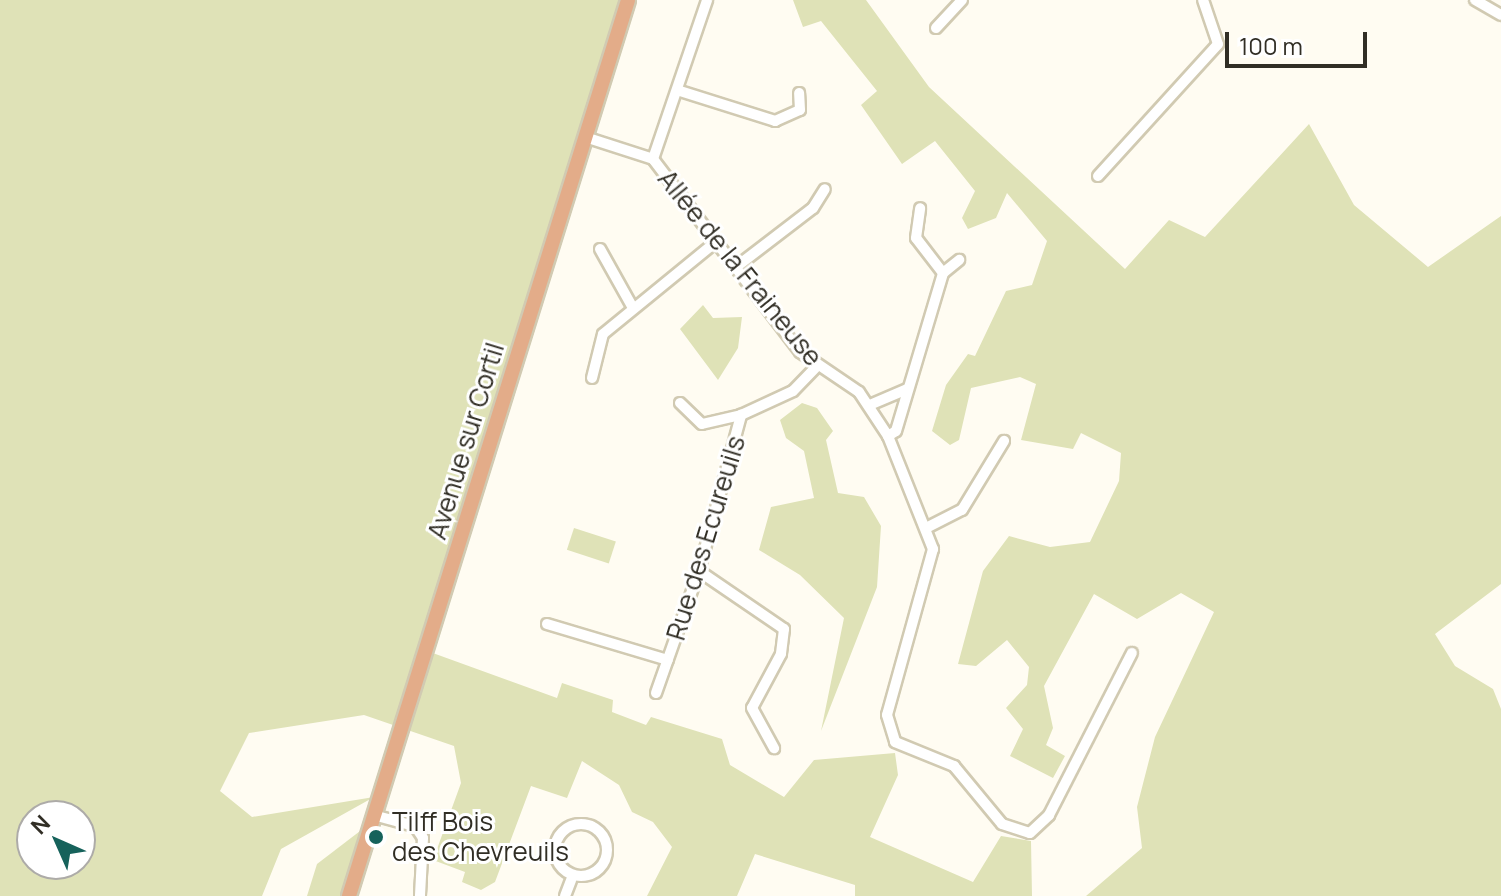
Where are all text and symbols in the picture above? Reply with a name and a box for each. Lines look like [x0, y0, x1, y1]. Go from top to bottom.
scale bar [1229, 16, 1371, 66]
text: 100 m [1239, 29, 1303, 62]
street label: Allée de la Fraineuse [651, 164, 829, 372]
street label: Avenue sur Cortil [421, 339, 511, 543]
street label: Rue des Ecureuils [660, 432, 752, 644]
north arrow [16, 800, 96, 880]
place label: Tilff Bois des Chevreuils [392, 806, 569, 868]
text: N [24, 808, 57, 841]
marker: Tilff Bois des Chevreuils [367, 828, 385, 846]

